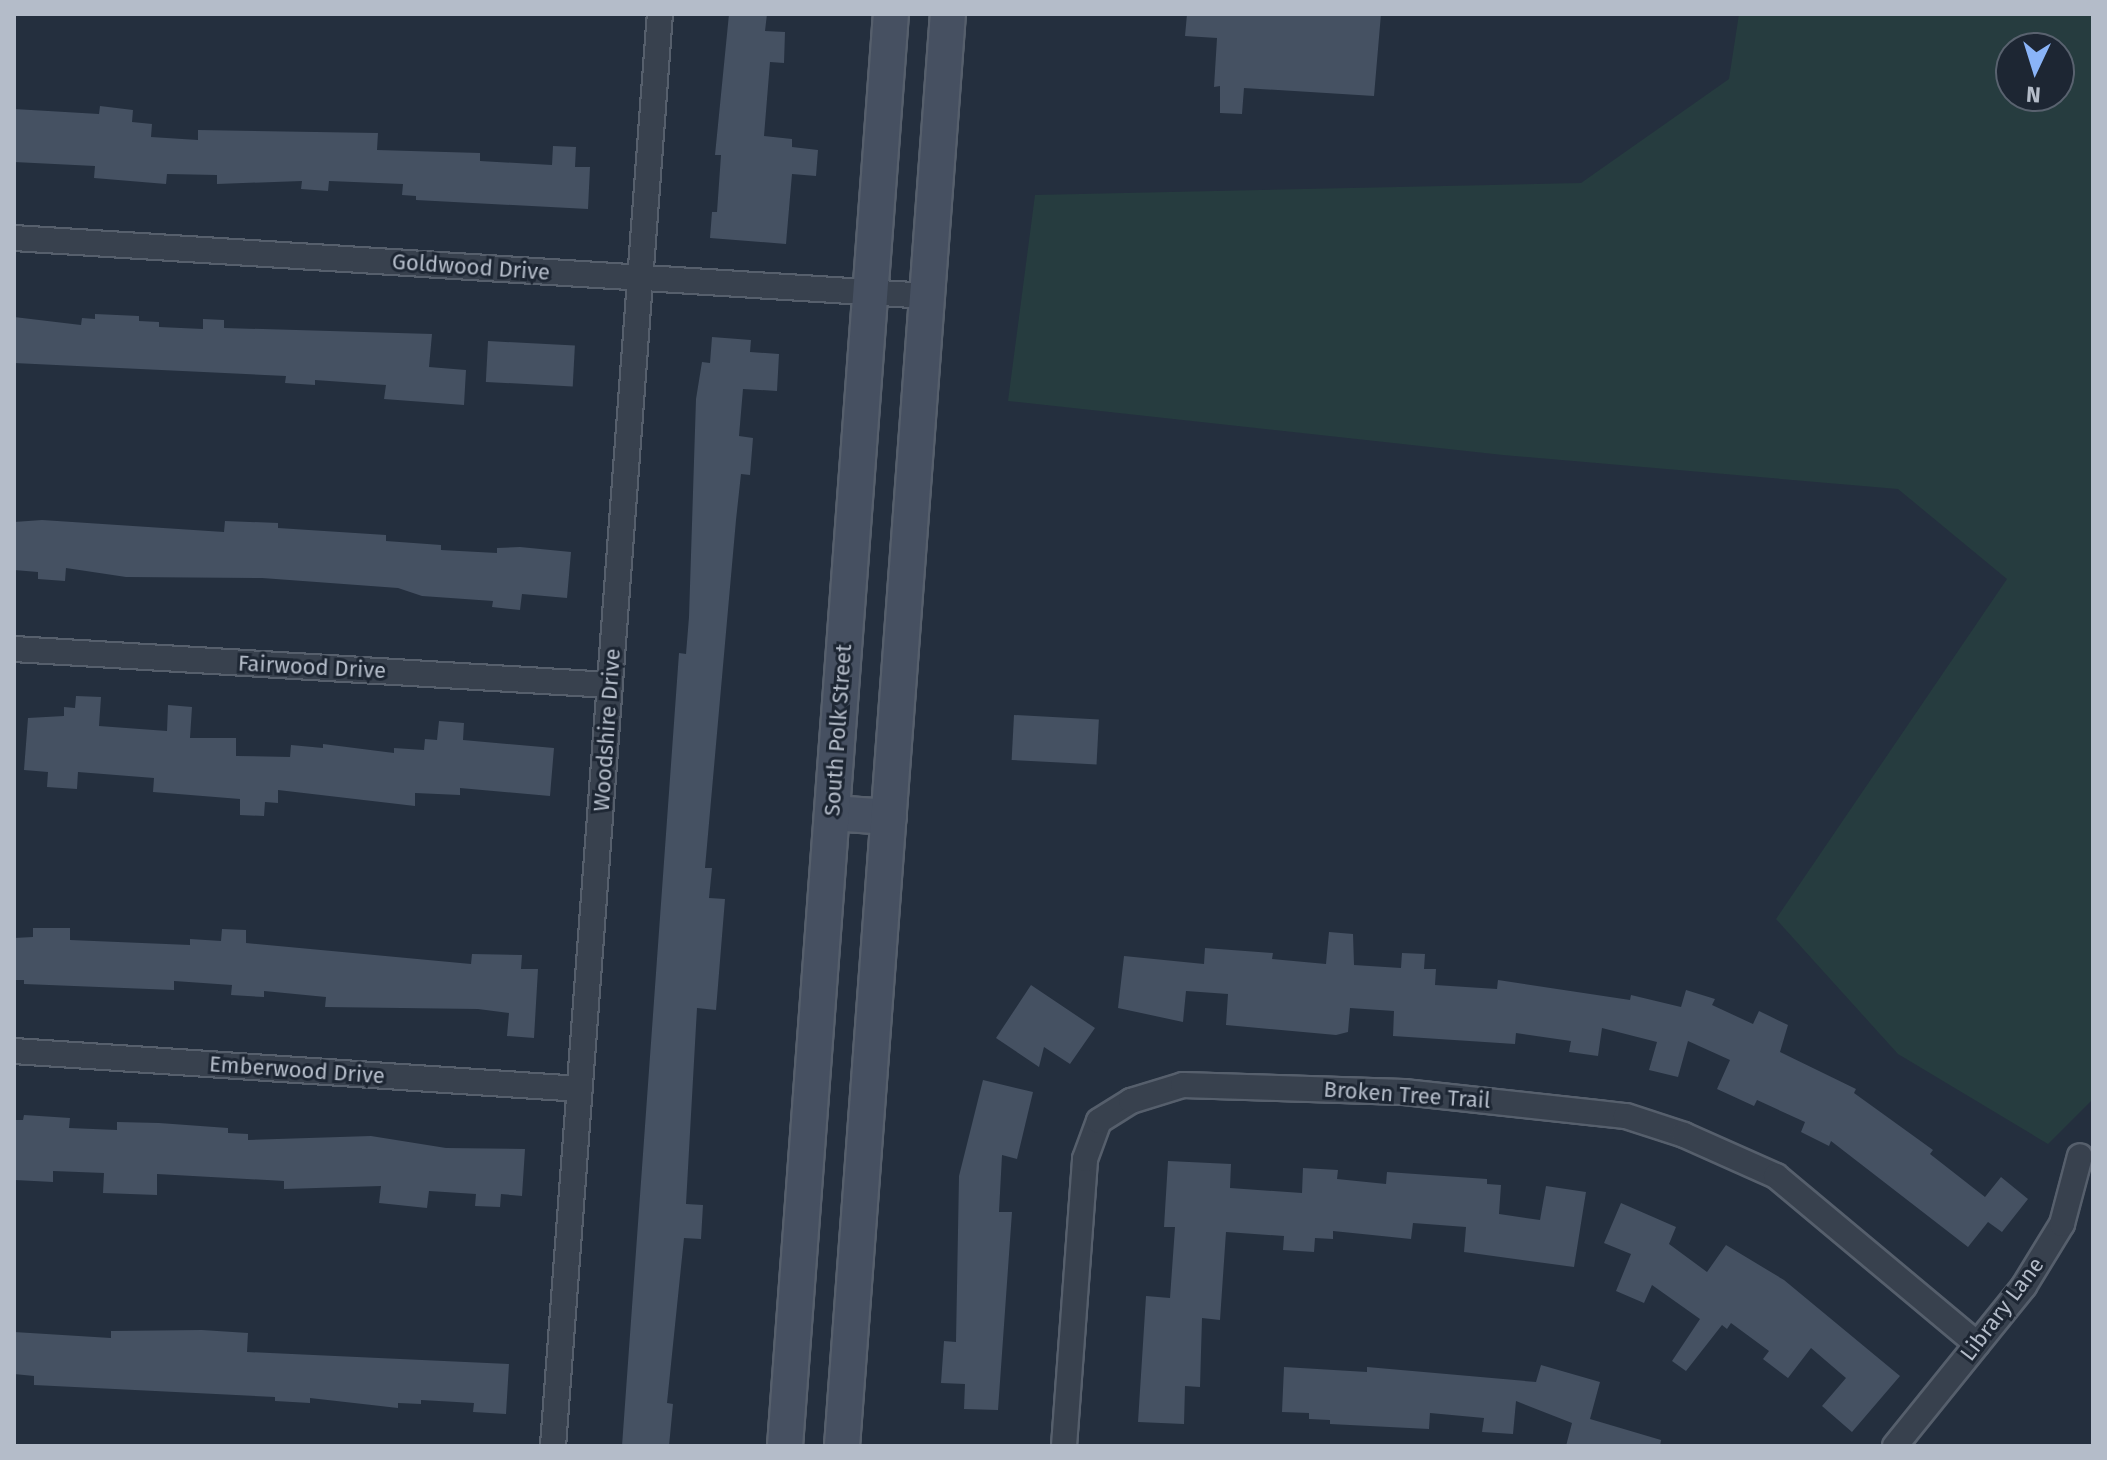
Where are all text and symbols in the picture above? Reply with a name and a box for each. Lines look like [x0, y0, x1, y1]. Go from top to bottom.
north arrow [1995, 32, 2075, 112]
text: N [2025, 80, 2042, 108]
street label: Goldwood Drive [391, 248, 551, 286]
street label: South Polk Street [819, 643, 857, 817]
street label: Woodshire Drive [588, 648, 626, 812]
street label: Fairwood Drive [237, 650, 387, 684]
street label: Emberwood Drive [208, 1051, 386, 1089]
street label: Broken Tree Trail [1323, 1076, 1491, 1114]
street label: Library Lane [1955, 1252, 2049, 1366]

